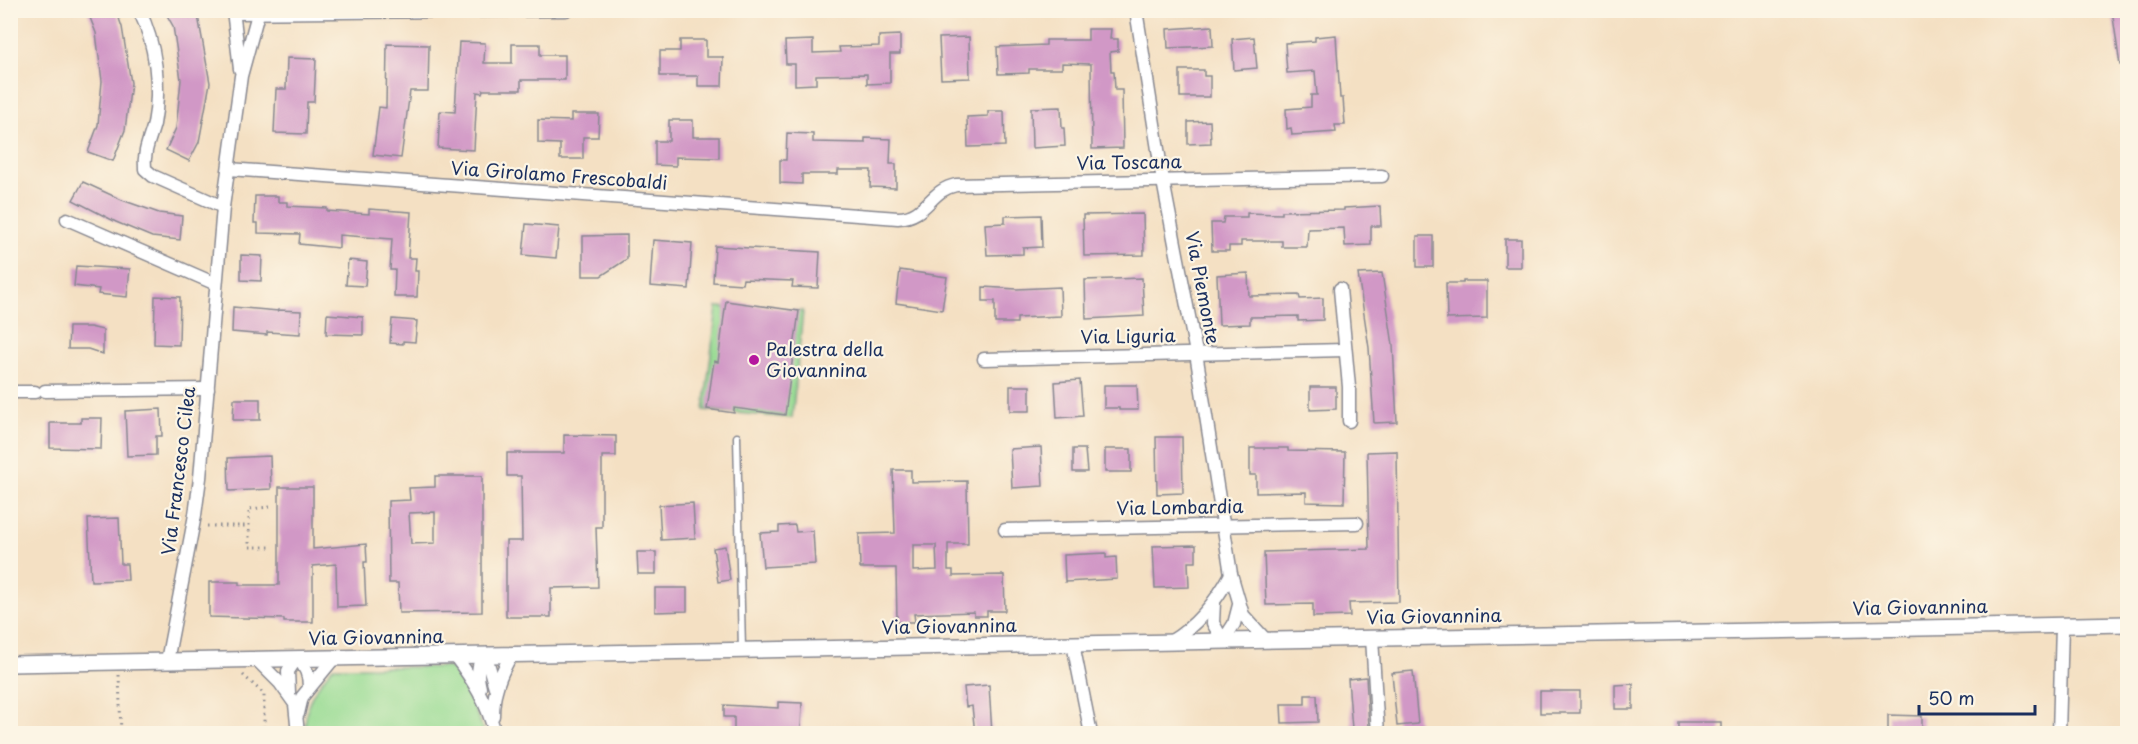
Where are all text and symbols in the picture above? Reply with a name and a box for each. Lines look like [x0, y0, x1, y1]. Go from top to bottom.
street label: Via Toscana [1076, 147, 1183, 176]
street label: Via Girolamo Frescobaldi [450, 153, 668, 196]
street label: Via Piemonte [1179, 229, 1228, 347]
street label: Via Liguria [1080, 321, 1177, 350]
place label: Palestra della Giovannina [766, 335, 884, 383]
marker: Palestra della Giovannina [747, 353, 761, 367]
street label: Via Francesco Cilea [154, 384, 201, 557]
street label: Via Lombardia [1116, 492, 1244, 521]
street label: Via Giovannina [1852, 592, 1989, 621]
street label: Via Giovannina [1366, 601, 1503, 630]
street label: Via Giovannina [881, 611, 1018, 640]
street label: Via Giovannina [308, 622, 445, 651]
scale bar [1919, 678, 2034, 716]
text: 50 m [1928, 684, 1975, 711]

